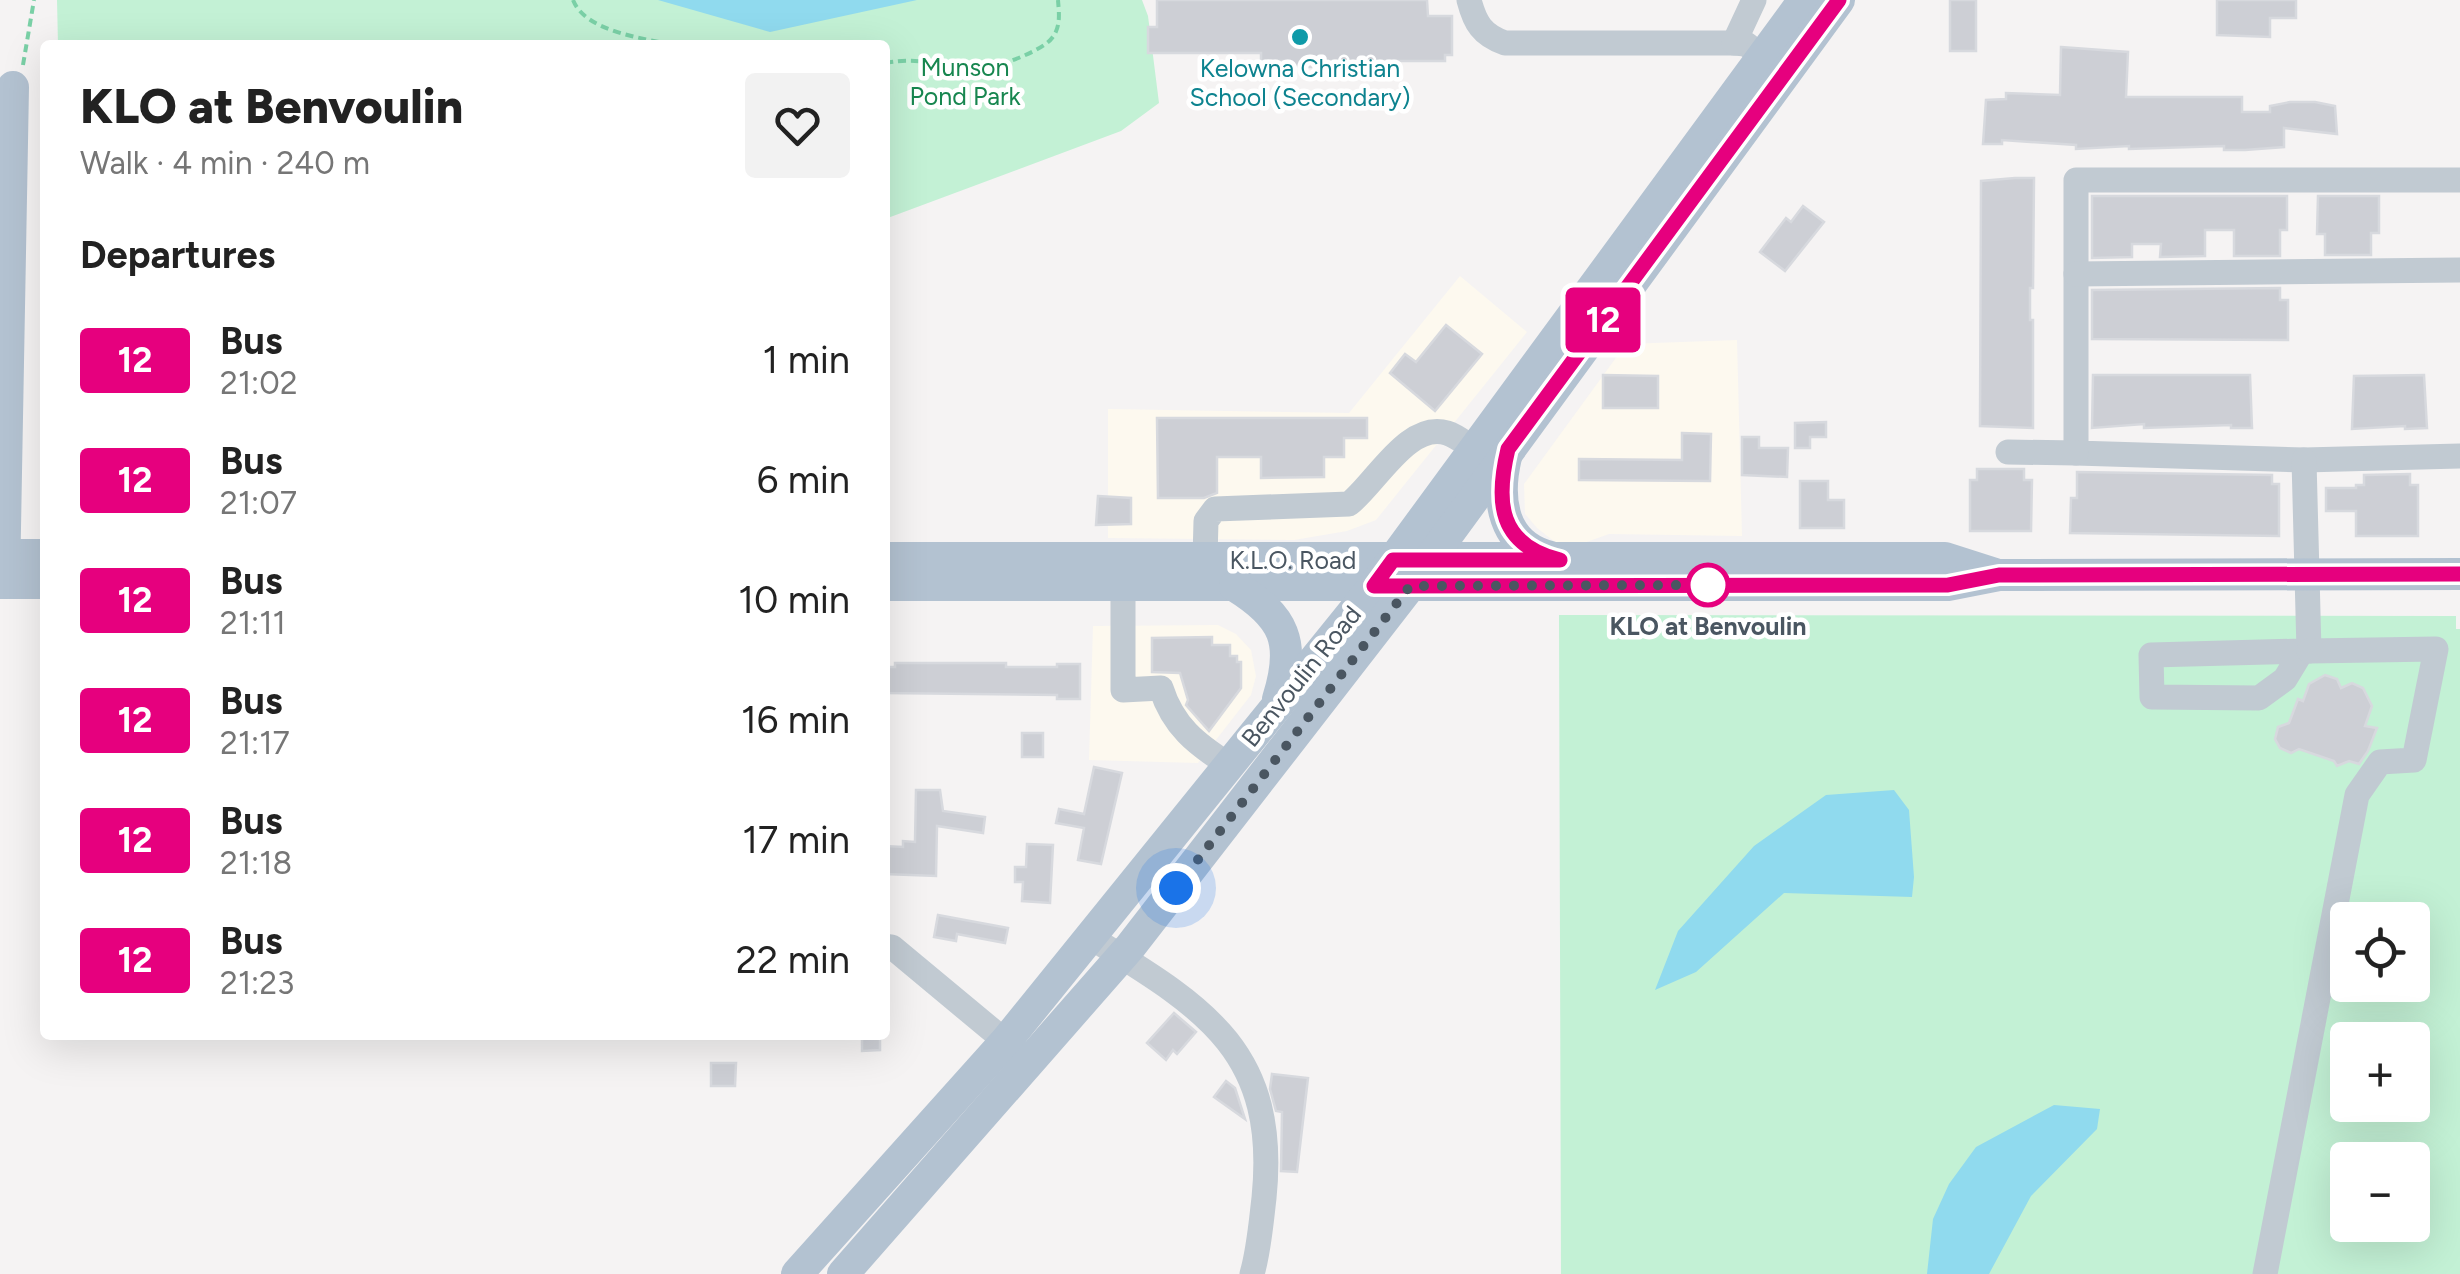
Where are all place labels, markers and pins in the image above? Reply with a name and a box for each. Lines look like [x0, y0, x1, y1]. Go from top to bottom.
marker: Kelowna Christian School (Secondary) [1289, 26, 1311, 48]
place label: Kelowna Christian School (Secondary) [1189, 53, 1411, 112]
marker: KLO at Benvoulin [1687, 564, 1729, 606]
place label: KLO at Benvoulin [1610, 611, 1806, 641]

